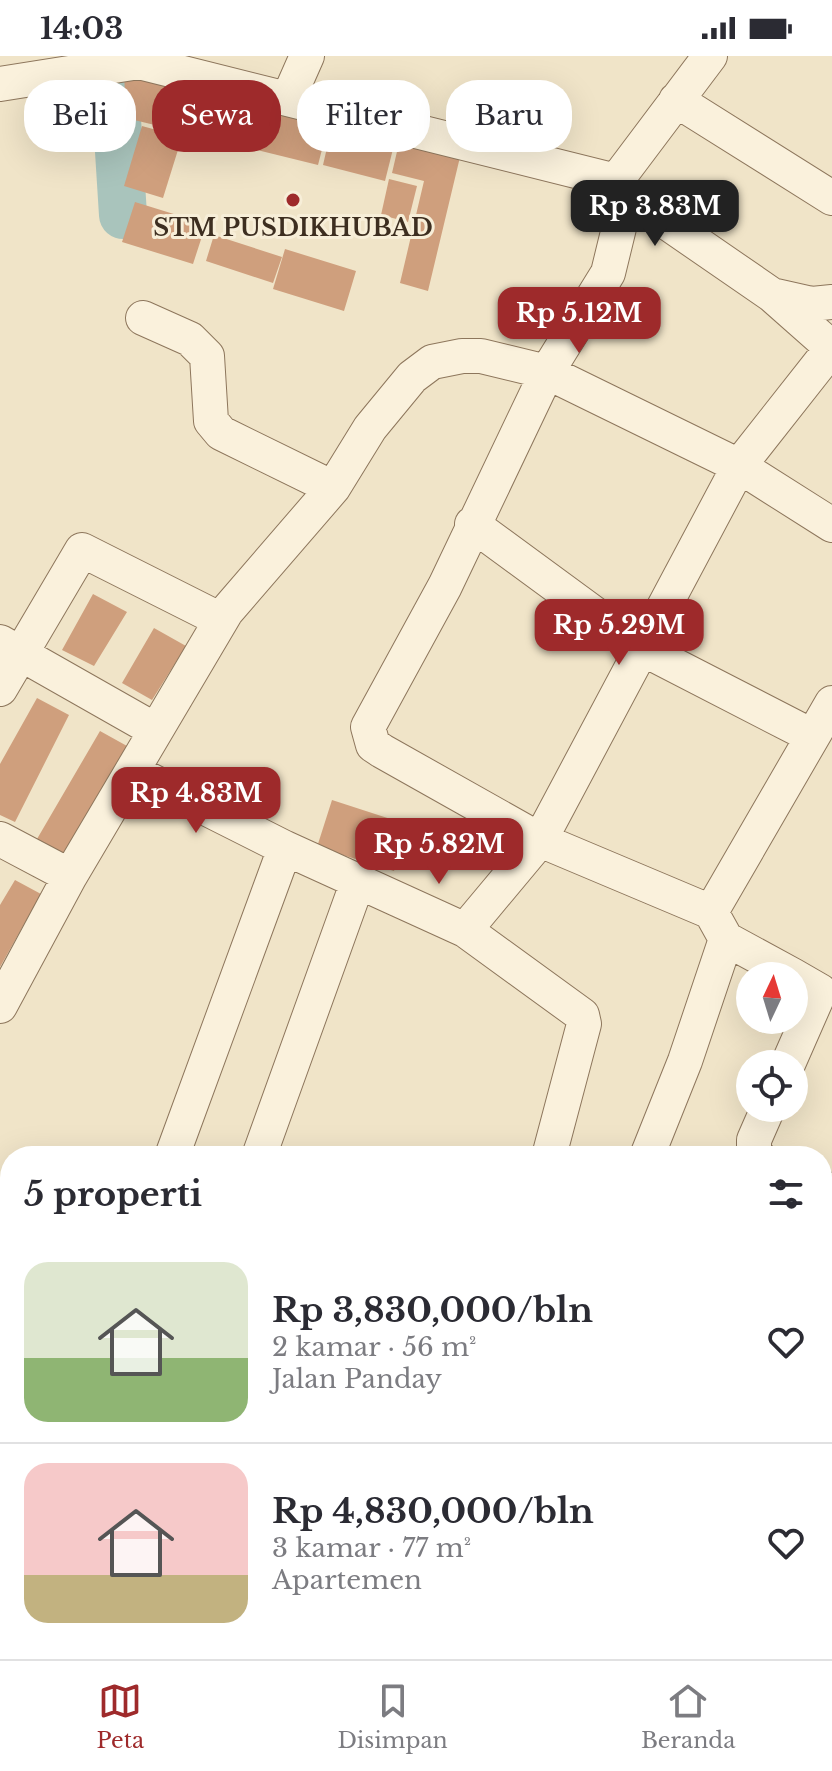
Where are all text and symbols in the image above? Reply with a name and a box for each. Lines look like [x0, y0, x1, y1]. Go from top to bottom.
text: 14:03 [40, 10, 123, 47]
chip: Beli [24, 80, 136, 152]
chip: Sewa [152, 80, 281, 152]
chip: Filter [297, 80, 430, 152]
chip: Baru [446, 80, 572, 152]
pin: Rp 3.83M [572, 180, 738, 248]
text: Rp 3.83M [589, 190, 721, 222]
marker: STM PUSDIKHUBAD [284, 191, 302, 209]
place label: STM PUSDIKHUBAD [153, 213, 433, 242]
pin: Rp 5.12M [496, 287, 662, 355]
text: Rp 5.12M [516, 297, 642, 329]
pin: Rp 5.29M [536, 599, 702, 667]
text: Rp 5.29M [553, 609, 685, 641]
pin: Rp 4.83M [113, 767, 279, 835]
text: Rp 4.83M [129, 777, 263, 809]
pin: Rp 5.82M [356, 818, 522, 886]
text: Rp 5.82M [373, 828, 505, 860]
north arrow [736, 962, 808, 1034]
map controls [736, 962, 808, 1122]
button: locate [736, 1050, 808, 1122]
icon: filters [764, 1172, 808, 1216]
text: 5 properti [24, 1173, 202, 1215]
text: Rp 3,830,000/bln [272, 1289, 593, 1331]
icon: home [88, 1294, 184, 1390]
icon: heart [764, 1320, 808, 1364]
text: 2 kamar · 56 m² [272, 1331, 477, 1363]
text: Jalan Panday [272, 1363, 442, 1395]
text: Rp 4,830,000/bln [272, 1490, 594, 1532]
icon: home [88, 1495, 184, 1591]
icon: heart [764, 1521, 808, 1565]
text: 3 kamar · 77 m² [272, 1532, 471, 1564]
text: Apartemen [272, 1564, 422, 1596]
tab: Peta [97, 1679, 144, 1754]
tab: Disimpan [337, 1679, 448, 1754]
tab: Beranda [641, 1679, 735, 1754]

